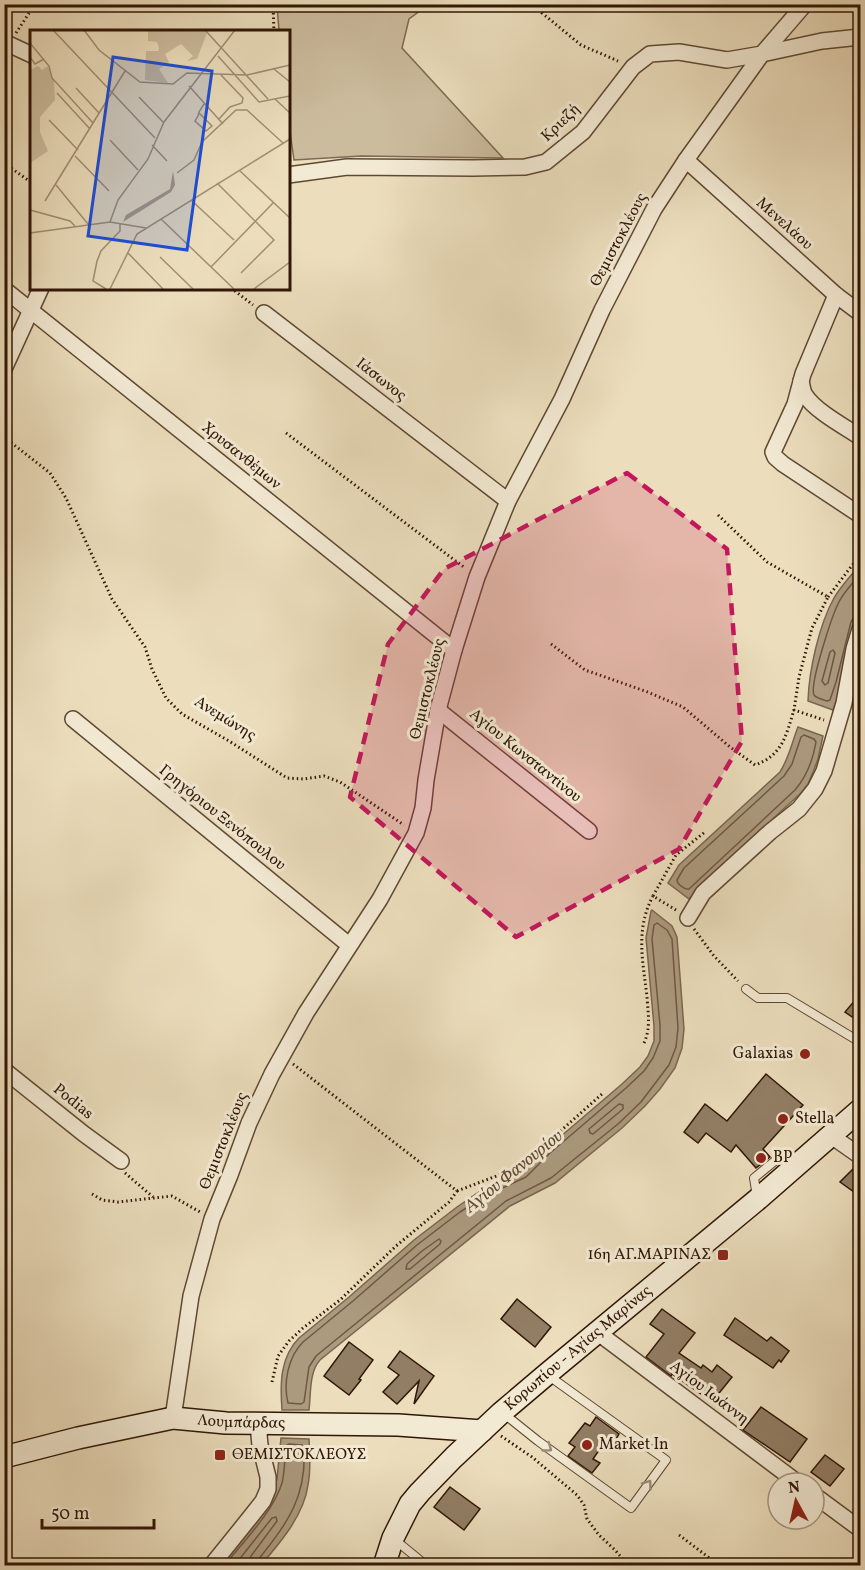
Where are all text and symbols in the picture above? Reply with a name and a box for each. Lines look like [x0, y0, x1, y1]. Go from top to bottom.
inset map [30, 30, 290, 290]
street label: Κριεζή [536, 99, 586, 147]
street label: Θεμιστοκλέους [585, 189, 653, 291]
street label: Μενελάου [751, 192, 818, 256]
street label: Ιάσωνος [351, 353, 411, 407]
street label: Χρυσανθέμων [197, 417, 286, 495]
street label: Θεμιστοκλέους [405, 636, 451, 742]
street label: Ανεμώνης [190, 691, 260, 747]
street label: Αγίου Κωνσταντίνου [464, 704, 586, 808]
street label: Γρηγόριου Ξενόπουλου [154, 760, 290, 876]
place label: Galaxias [733, 1043, 793, 1065]
marker: Galaxias [798, 1047, 812, 1061]
street label: Podias [48, 1079, 98, 1125]
street label: Θεμιστοκλέους [194, 1089, 254, 1193]
place label: Stella [795, 1108, 834, 1130]
marker: Stella [776, 1112, 790, 1126]
water label: Αγίου Φανουρίου [459, 1124, 569, 1220]
place label: BP [773, 1147, 792, 1169]
marker: BP [754, 1151, 768, 1165]
place label: 16η ΑΓ.ΜΑΡΙΝΑΣ [588, 1244, 711, 1266]
marker: 16η ΑΓ.ΜΑΡΙΝΑΣ [716, 1248, 730, 1262]
street label: Κορωπίου - Αγίας Μαρίνας [500, 1280, 657, 1416]
street label: Αγίου Ιωάννη [665, 1356, 753, 1430]
street label: Λουμπάρδας [196, 1409, 285, 1435]
place label: Market In [599, 1434, 669, 1456]
marker: Market In [580, 1438, 594, 1452]
one-way arrow [541, 1441, 552, 1452]
place label: ΘΕΜΙΣΤΟΚΛΕΟΥΣ [232, 1444, 367, 1466]
marker: ΘΕΜΙΣΤΟΚΛΕΟΥΣ [213, 1448, 227, 1462]
north arrow [766, 1471, 826, 1531]
text: N [787, 1476, 802, 1500]
one-way arrow [641, 1480, 652, 1491]
scale bar [42, 1492, 154, 1530]
text: 50 m [51, 1502, 90, 1527]

